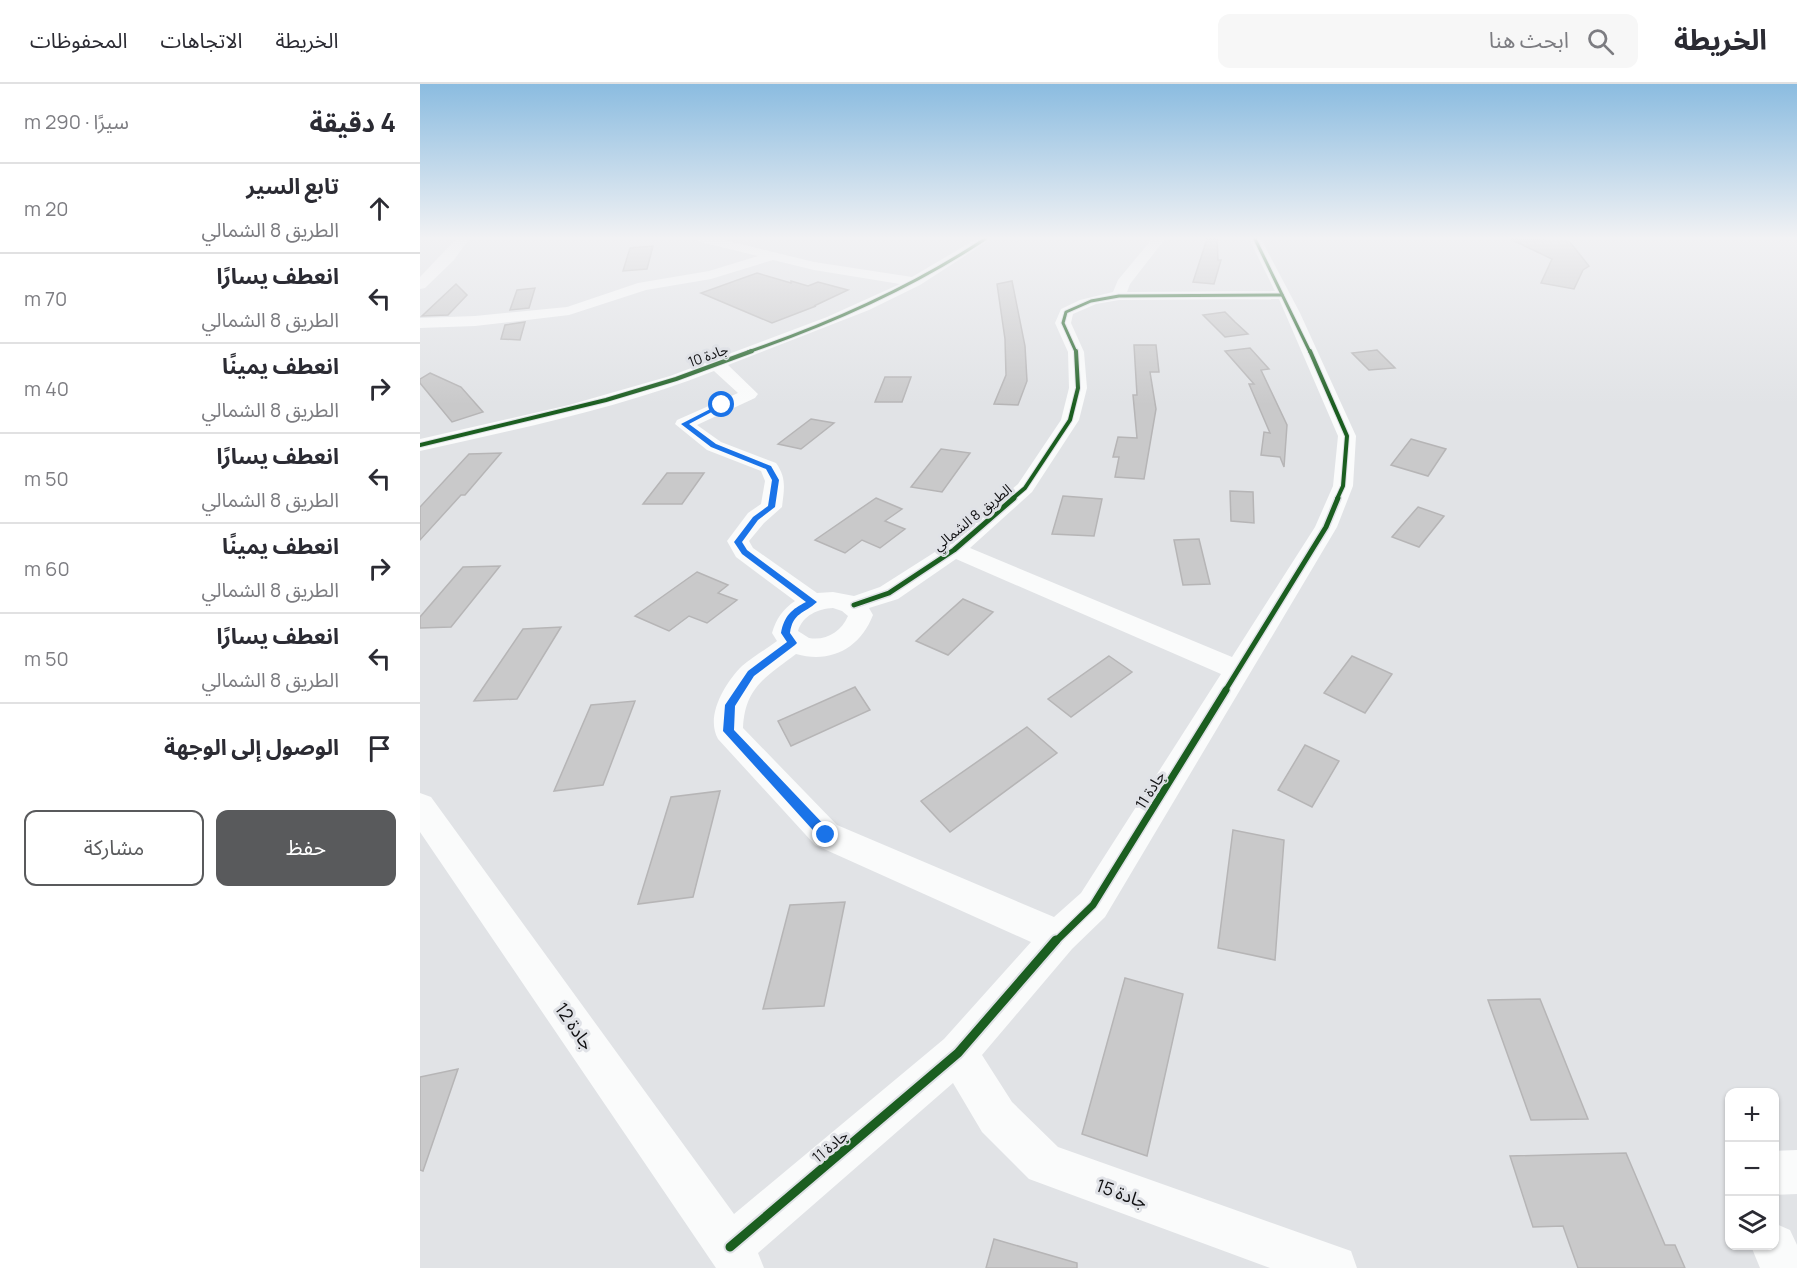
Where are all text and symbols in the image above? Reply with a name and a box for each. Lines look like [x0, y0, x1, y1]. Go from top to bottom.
search box [1218, 14, 1638, 68]
text: الخريطة [1674, 20, 1767, 58]
text: ابحث هنا [1489, 25, 1569, 55]
icon: search [1584, 25, 1617, 58]
text: المحفوظات [30, 26, 127, 54]
text: الاتجاهات [160, 26, 242, 54]
text: الخريطة [275, 26, 338, 54]
text: 4 دقيقة [310, 104, 396, 140]
text: سيرًا · 290 m [24, 108, 129, 135]
text: تابع السير [246, 171, 339, 201]
icon: ahead [363, 192, 396, 225]
text: 20 m [24, 195, 69, 222]
text: الطريق 8 الشمالي [201, 216, 339, 243]
text: انعطف يسارًا [216, 261, 339, 291]
icon: left [363, 282, 396, 315]
text: 70 m [24, 285, 67, 312]
text: الطريق 8 الشمالي [201, 306, 339, 333]
street label: جادة 10 [685, 339, 731, 371]
text: انعطف يمينًا [222, 351, 339, 381]
icon: right [363, 372, 396, 405]
text: 40 m [24, 375, 69, 402]
route start [708, 391, 734, 417]
text: الطريق 8 الشمالي [201, 396, 339, 423]
text: انعطف يسارًا [216, 441, 339, 471]
icon: left [363, 462, 396, 495]
text: 50 m [24, 465, 69, 492]
street label: الطريق 8 الشمالي [929, 479, 1017, 556]
text: الطريق 8 الشمالي [201, 486, 339, 513]
text: انعطف يمينًا [222, 531, 339, 561]
icon: right [363, 552, 396, 585]
text: 60 m [24, 555, 70, 582]
text: الطريق 8 الشمالي [201, 576, 339, 603]
text: انعطف يسارًا [216, 621, 339, 651]
icon: left [363, 642, 396, 675]
text: 50 m [24, 645, 69, 672]
text: الطريق 8 الشمالي [201, 666, 339, 693]
text: الوصول إلى الوجهة [164, 732, 339, 762]
icon: arrive [363, 732, 396, 765]
street label: جادة 11 [1130, 767, 1170, 813]
button: مشاركة [24, 810, 204, 886]
button: حفظ [216, 810, 396, 886]
route end [812, 821, 838, 847]
street label: جادة 12 [550, 998, 600, 1054]
map controls [1725, 1088, 1779, 1250]
button: + [1725, 1088, 1779, 1142]
street label: جادة 11 [807, 1125, 853, 1167]
button: − [1725, 1142, 1779, 1196]
street label: جادة 15 [1093, 1173, 1151, 1213]
button: layers [1725, 1196, 1779, 1250]

